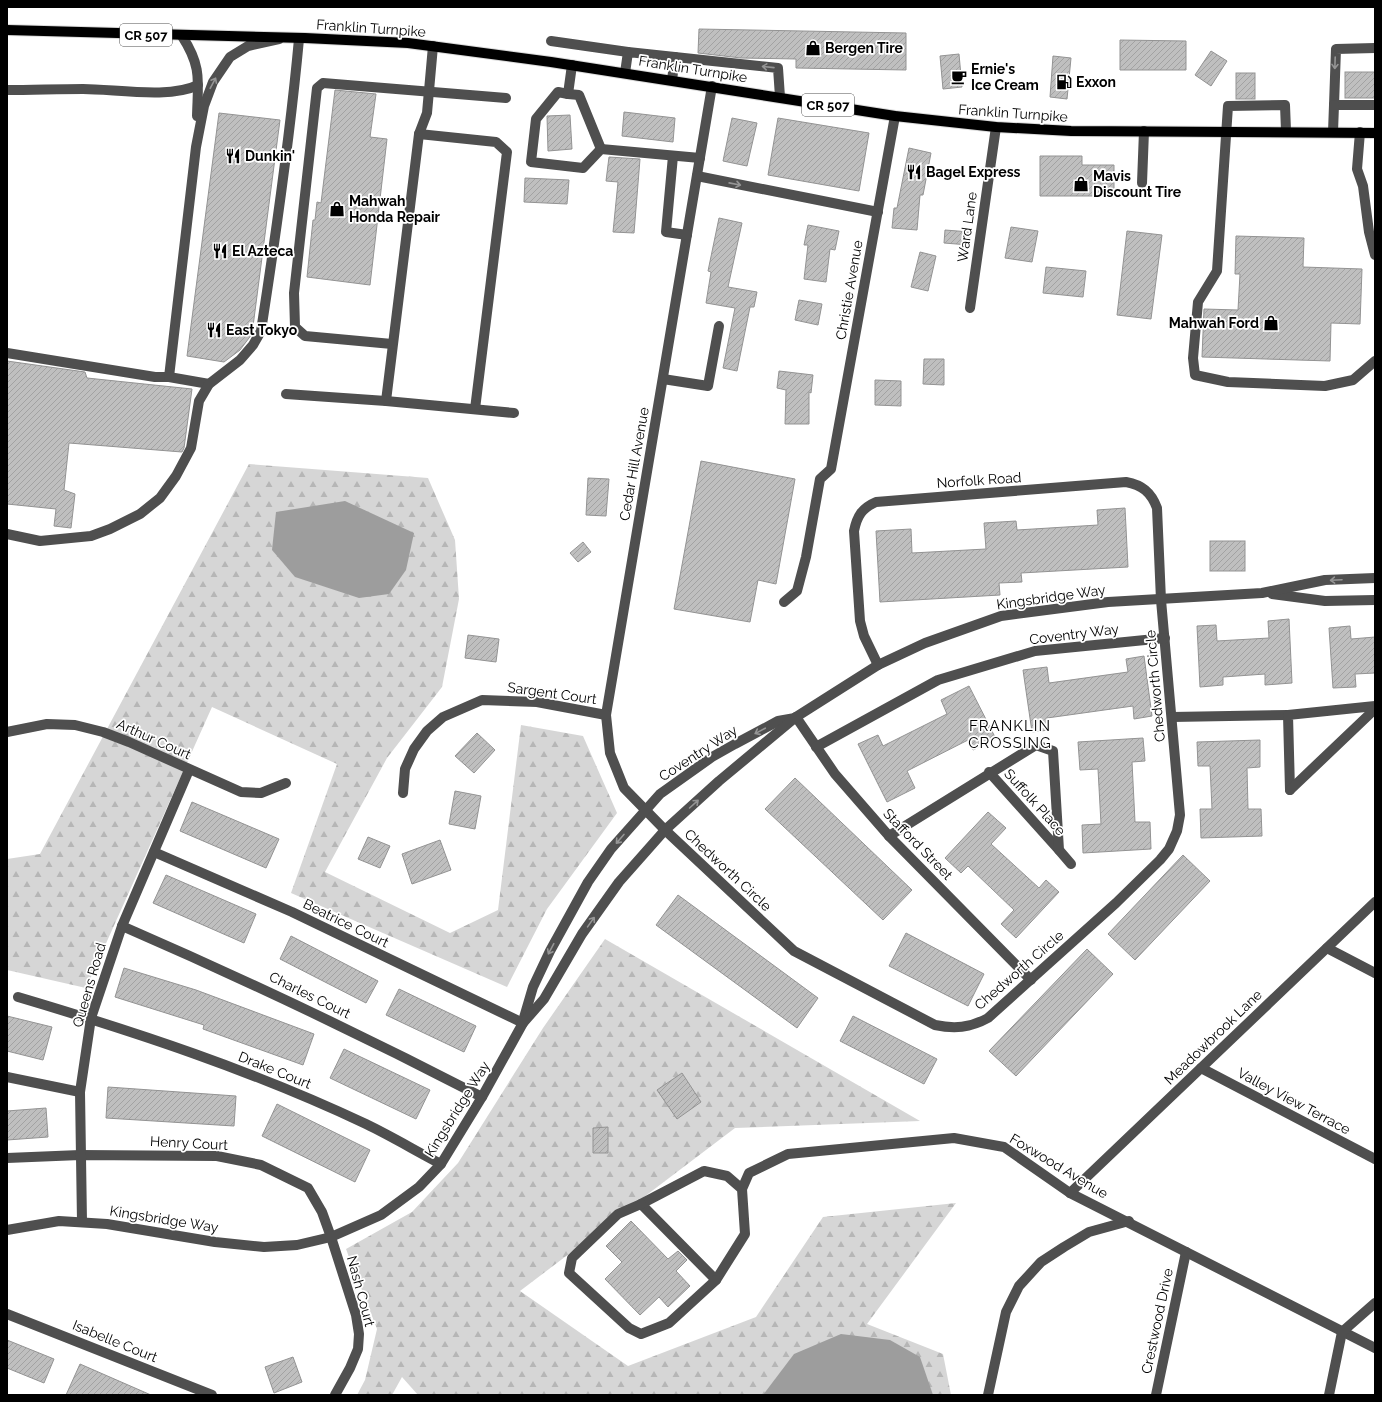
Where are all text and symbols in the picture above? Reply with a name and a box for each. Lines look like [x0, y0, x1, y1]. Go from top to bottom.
street label: Franklin Turnpike [316, 16, 426, 40]
road number: CR 507 [120, 24, 172, 46]
shop icon: Bergen Tire [804, 39, 822, 57]
place label: Bergen Tire [825, 40, 903, 56]
street label: Franklin Turnpike [638, 53, 748, 85]
one-way arrow [1331, 56, 1339, 69]
place label: Ernie's Ice Cream [971, 61, 1039, 93]
one-way arrow [762, 63, 775, 70]
cafe icon: Ernie's Ice Cream [950, 68, 968, 86]
fuel station icon: Exxon [1055, 73, 1073, 91]
place label: Exxon [1076, 74, 1116, 90]
one-way arrow [210, 77, 217, 89]
road number: CR 507 [802, 94, 854, 116]
street label: Franklin Turnpike [958, 101, 1068, 125]
restaurant icon: Dunkin' [224, 147, 242, 165]
place label: Dunkin' [245, 148, 295, 164]
restaurant icon: Bagel Express [905, 163, 923, 181]
place label: Bagel Express [926, 164, 1021, 180]
place label: Mavis Discount Tire [1093, 168, 1182, 200]
shop icon: Mavis Discount Tire [1072, 175, 1090, 193]
one-way arrow [728, 180, 741, 188]
street label: Ward Lane [954, 191, 980, 263]
place label: Mahwah Honda Repair [349, 193, 441, 225]
shop icon: Mahwah Honda Repair [328, 200, 346, 218]
street label: Christie Avenue [832, 239, 866, 341]
restaurant icon: El Azteca [211, 242, 229, 260]
place label: El Azteca [232, 243, 293, 259]
shop icon: Mahwah Ford [1262, 314, 1280, 332]
place label: Mahwah Ford [1169, 315, 1259, 331]
restaurant icon: East Tokyo [205, 321, 223, 339]
place label: East Tokyo [226, 322, 298, 338]
street label: Cedar Hill Avenue [616, 406, 652, 522]
street label: Norfolk Road [936, 469, 1022, 491]
one-way arrow [1330, 576, 1343, 583]
street label: Kingsbridge Way [996, 581, 1107, 613]
street label: Coventry Way [1028, 621, 1120, 647]
street label: Chedworth Circle [1142, 629, 1168, 743]
street label: Sargent Court [506, 679, 598, 707]
street label: Arthur Court [114, 716, 194, 763]
district label: FRANKLIN CROSSING [968, 717, 1052, 752]
street label: Coventry Way [656, 722, 740, 784]
one-way arrow [754, 728, 766, 735]
street label: Suffolk Place [1001, 765, 1069, 839]
one-way arrow [689, 799, 699, 808]
street label: Stafford Street [880, 805, 956, 883]
street label: Chedworth Circle [681, 826, 775, 914]
one-way arrow [615, 834, 624, 845]
street label: Beatrice Court [301, 895, 392, 951]
one-way arrow [587, 916, 595, 927]
street label: Chedworth Circle [971, 927, 1067, 1013]
street label: Queens Road [69, 941, 109, 1029]
one-way arrow [547, 943, 554, 955]
street label: Charles Court [267, 968, 354, 1022]
street label: Meadowbrook Lane [1161, 986, 1265, 1088]
street label: Drake Court [236, 1048, 314, 1092]
street label: Kingsbridge Way [421, 1058, 493, 1160]
street label: Valley View Terrace [1235, 1064, 1353, 1138]
street label: Foxwood Avenue [1007, 1130, 1111, 1202]
street label: Henry Court [150, 1133, 229, 1153]
street label: Kingsbridge Way [109, 1203, 220, 1236]
street label: Nash Court [344, 1254, 378, 1328]
street label: Crestwood Drive [1138, 1267, 1176, 1375]
street label: Isabelle Court [70, 1317, 160, 1365]

